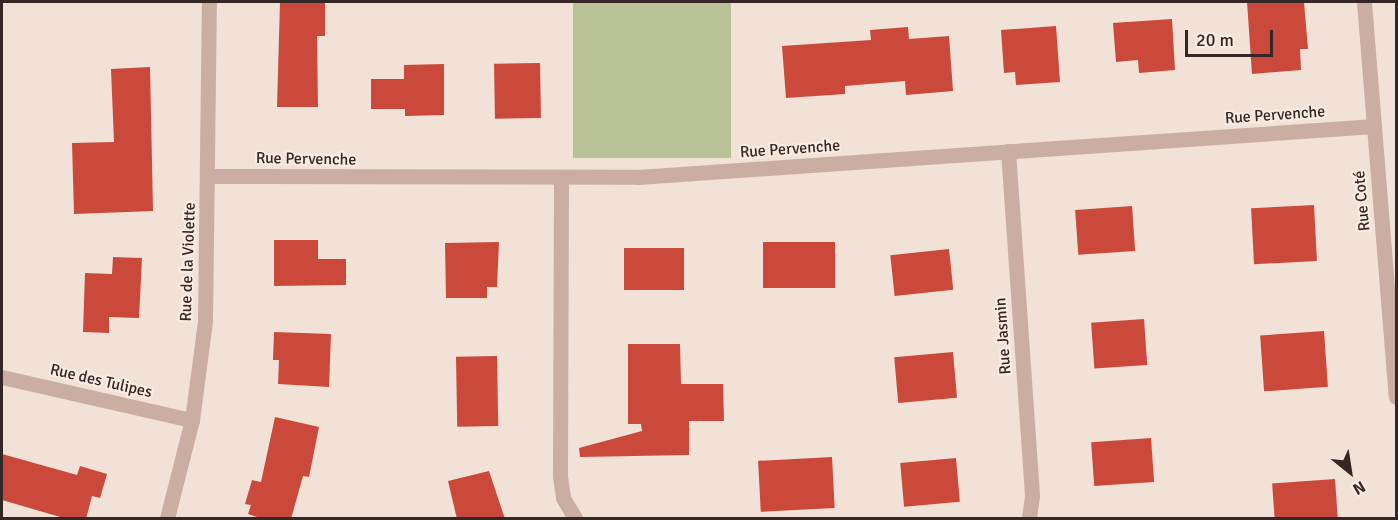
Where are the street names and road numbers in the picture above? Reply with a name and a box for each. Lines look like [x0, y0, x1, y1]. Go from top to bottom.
street label: Rue Pervenche [1224, 102, 1326, 128]
street label: Rue Pervenche [739, 136, 841, 162]
street label: Rue Pervenche [256, 149, 356, 169]
street label: Rue Coté [1350, 170, 1374, 232]
street label: Rue de la Violette [176, 202, 200, 322]
street label: Rue Jasmin [991, 297, 1015, 375]
street label: Rue des Tulipes [48, 360, 154, 402]

